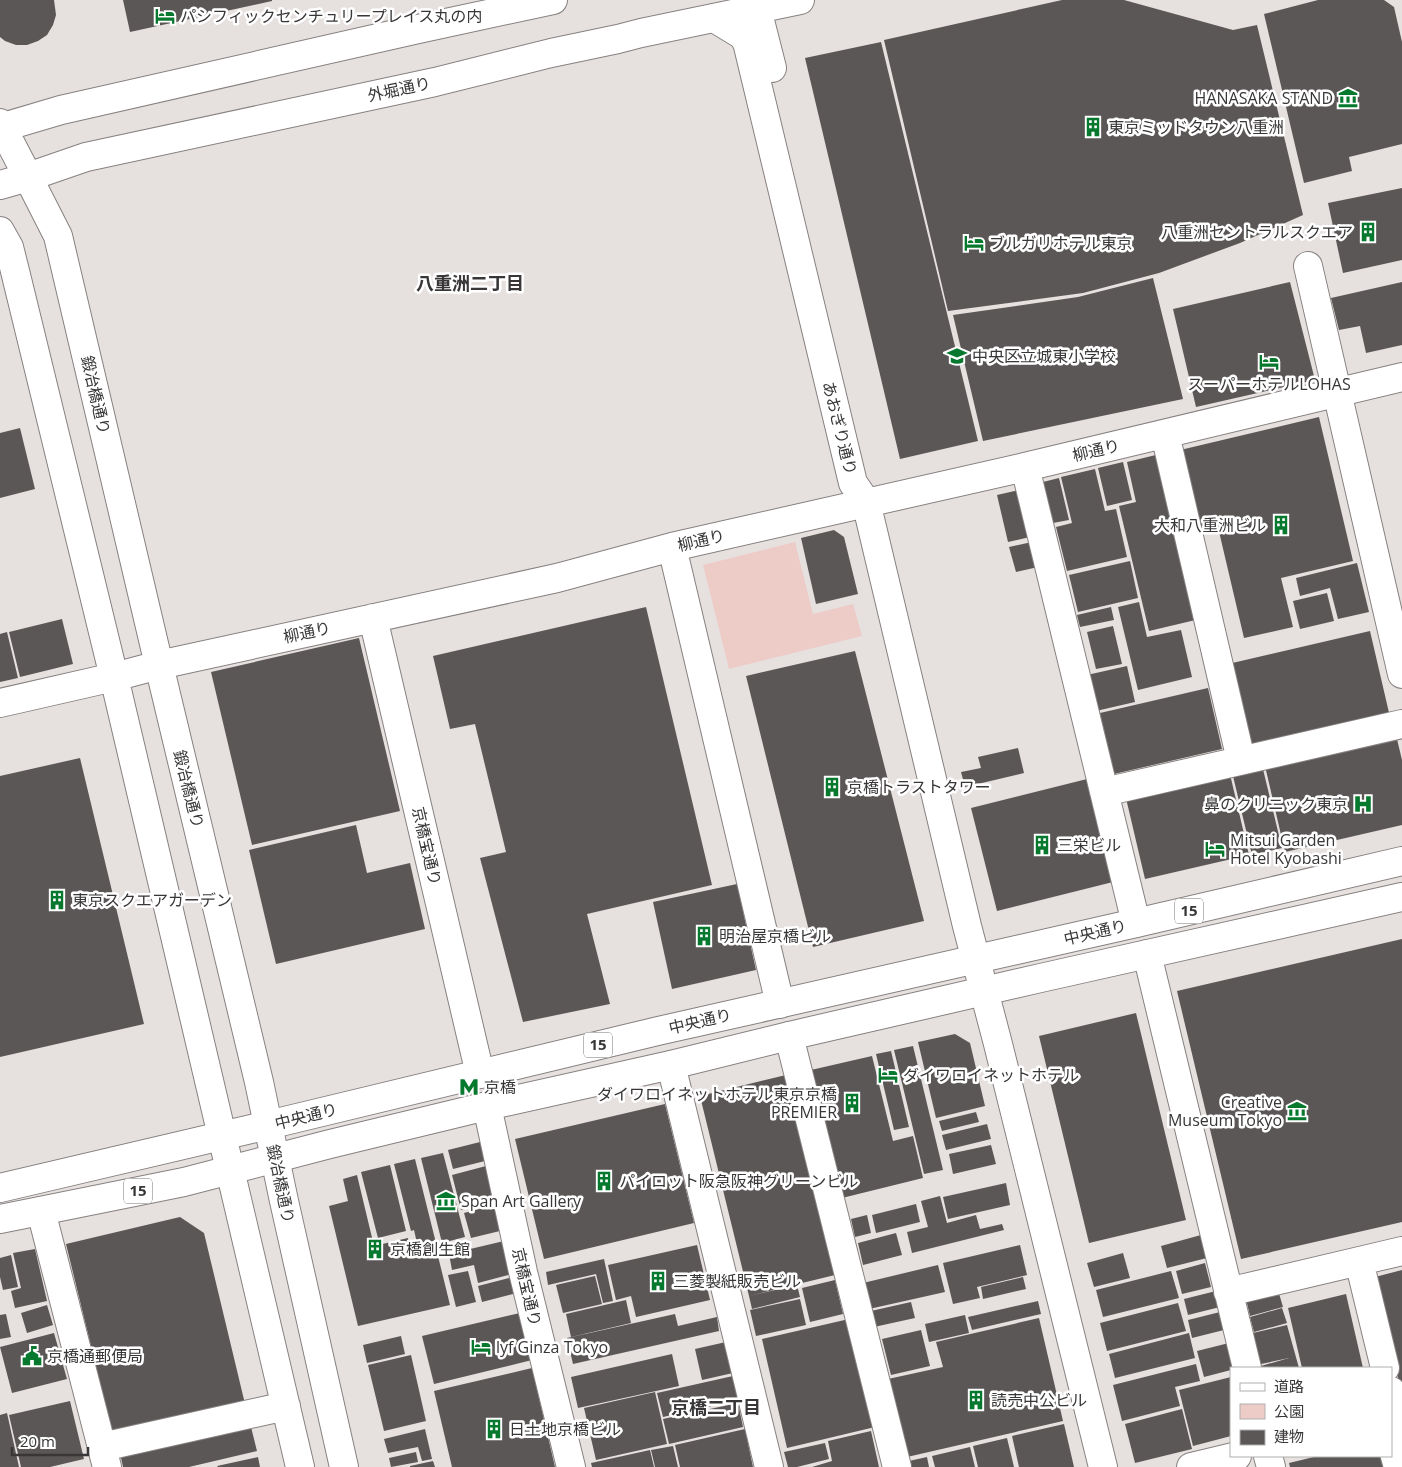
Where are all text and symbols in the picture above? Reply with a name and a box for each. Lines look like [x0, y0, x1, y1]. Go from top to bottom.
hotel icon: パシフィックセンチュリープレイス丸の内 [154, 5, 176, 27]
place label: パシフィックセンチュリープレイス丸の内 [180, 5, 482, 27]
street label: 外堀通り [365, 72, 433, 106]
place label: HANASAKA STAND [1195, 87, 1333, 109]
museum icon: HANASAKA STAND [1337, 87, 1359, 109]
building icon: 東京ミッドタウン八重洲 [1082, 116, 1104, 138]
place label: 東京ミッドタウン八重洲 [1108, 116, 1284, 138]
place label: 八重洲セントラルスクエア [1161, 221, 1353, 243]
building icon: 八重洲セントラルスクエア [1357, 221, 1379, 243]
hotel icon: ブルガリホテル東京 [963, 232, 985, 254]
place label: ブルガリホテル東京 [989, 232, 1133, 254]
district label: 八重洲二丁目 [416, 271, 524, 295]
school or university icon: 中央区立城東小学校 [946, 345, 968, 367]
place label: 中央区立城東小学校 [972, 345, 1116, 367]
hotel icon: スーパーホテルLOHAS [1258, 351, 1280, 373]
street label: 鍛冶橋通り [76, 354, 116, 436]
place label: スーパーホテルLOHAS [1187, 373, 1351, 395]
street label: あおぎり通り [818, 379, 862, 477]
street label: 柳通り [1070, 434, 1122, 466]
place label: 大和八重洲ビル [1154, 514, 1266, 536]
building icon: 大和八重洲ビル [1270, 514, 1292, 536]
street label: 柳通り [675, 524, 727, 556]
street label: 柳通り [281, 616, 333, 648]
street label: 鍛冶橋通り [169, 748, 209, 830]
building icon: 京橋トラストタワー [821, 776, 843, 798]
place label: 京橋トラストタワー [847, 776, 991, 798]
place label: 鼻のクリニック東京 [1204, 793, 1348, 815]
hospital icon: 鼻のクリニック東京 [1352, 793, 1374, 815]
street label: 京橋宝通り [407, 805, 447, 887]
place label: Mitsui Garden Hotel Kyobashi [1230, 829, 1342, 869]
building icon: 三栄ビル [1031, 834, 1053, 856]
place label: 三栄ビル [1057, 834, 1121, 856]
hotel icon: Mitsui Garden Hotel Kyobashi [1204, 838, 1226, 860]
building icon: 東京スクエアガーデン [46, 889, 68, 911]
place label: 東京スクエアガーデン [72, 889, 232, 911]
road number: 15 [1175, 898, 1203, 924]
street label: 中央通り [1061, 914, 1129, 950]
building icon: 明治屋京橋ビル [693, 925, 715, 947]
place label: 明治屋京橋ビル [719, 925, 831, 947]
street label: 中央通り [666, 1003, 734, 1039]
road number: 15 [584, 1032, 612, 1058]
hotel icon: ダイワロイネットホテル [877, 1064, 899, 1086]
place label: ダイワロイネットホテル [903, 1064, 1079, 1086]
metro station icon: 京橋 [458, 1076, 480, 1098]
place label: 京橋 [484, 1076, 516, 1098]
place label: ダイワロイネットホテル東京京橋 PREMIER [597, 1083, 837, 1123]
place label: Creative Museum Tokyo [1168, 1091, 1282, 1131]
building icon: ダイワロイネットホテル東京京橋 PREMIER [841, 1092, 863, 1114]
street label: 中央通り [272, 1098, 340, 1134]
museum icon: Creative Museum Tokyo [1286, 1100, 1308, 1122]
street label: 鍛冶橋通り [262, 1143, 300, 1225]
building icon: パイロット阪急阪神グリーンビル [593, 1170, 615, 1192]
place label: パイロット阪急阪神グリーンビル [619, 1170, 858, 1192]
road number: 15 [124, 1178, 152, 1204]
museum icon: Span Art Gallery [435, 1190, 457, 1212]
place label: Span Art Gallery [461, 1190, 582, 1212]
building icon: 京橋創生館 [364, 1238, 386, 1260]
place label: 京橋創生館 [390, 1238, 470, 1260]
street label: 京橋宝通り [507, 1246, 547, 1328]
building icon: 三菱製紙販売ビル [647, 1270, 669, 1292]
place label: 三菱製紙販売ビル [673, 1270, 801, 1292]
hotel icon: lyf Ginza Tokyo [470, 1336, 492, 1358]
place label: lyf Ginza Tokyo [496, 1336, 608, 1358]
public building icon: 京橋通郵便局 [21, 1345, 43, 1367]
place label: 京橋通郵便局 [47, 1345, 143, 1367]
legend [1230, 1367, 1392, 1457]
text: 道路 [1274, 1376, 1304, 1396]
building icon: 読売中公ビル [965, 1389, 987, 1411]
place label: 読売中公ビル [991, 1389, 1087, 1411]
district label: 京橋二丁目 [671, 1395, 761, 1419]
text: 公園 [1274, 1401, 1304, 1421]
building icon: 日土地京橋ビル [483, 1418, 505, 1440]
place label: 日土地京橋ビル [509, 1418, 621, 1440]
scale bar [12, 1424, 89, 1456]
text: 建物 [1274, 1426, 1304, 1446]
text: 20 m [20, 1431, 55, 1451]

